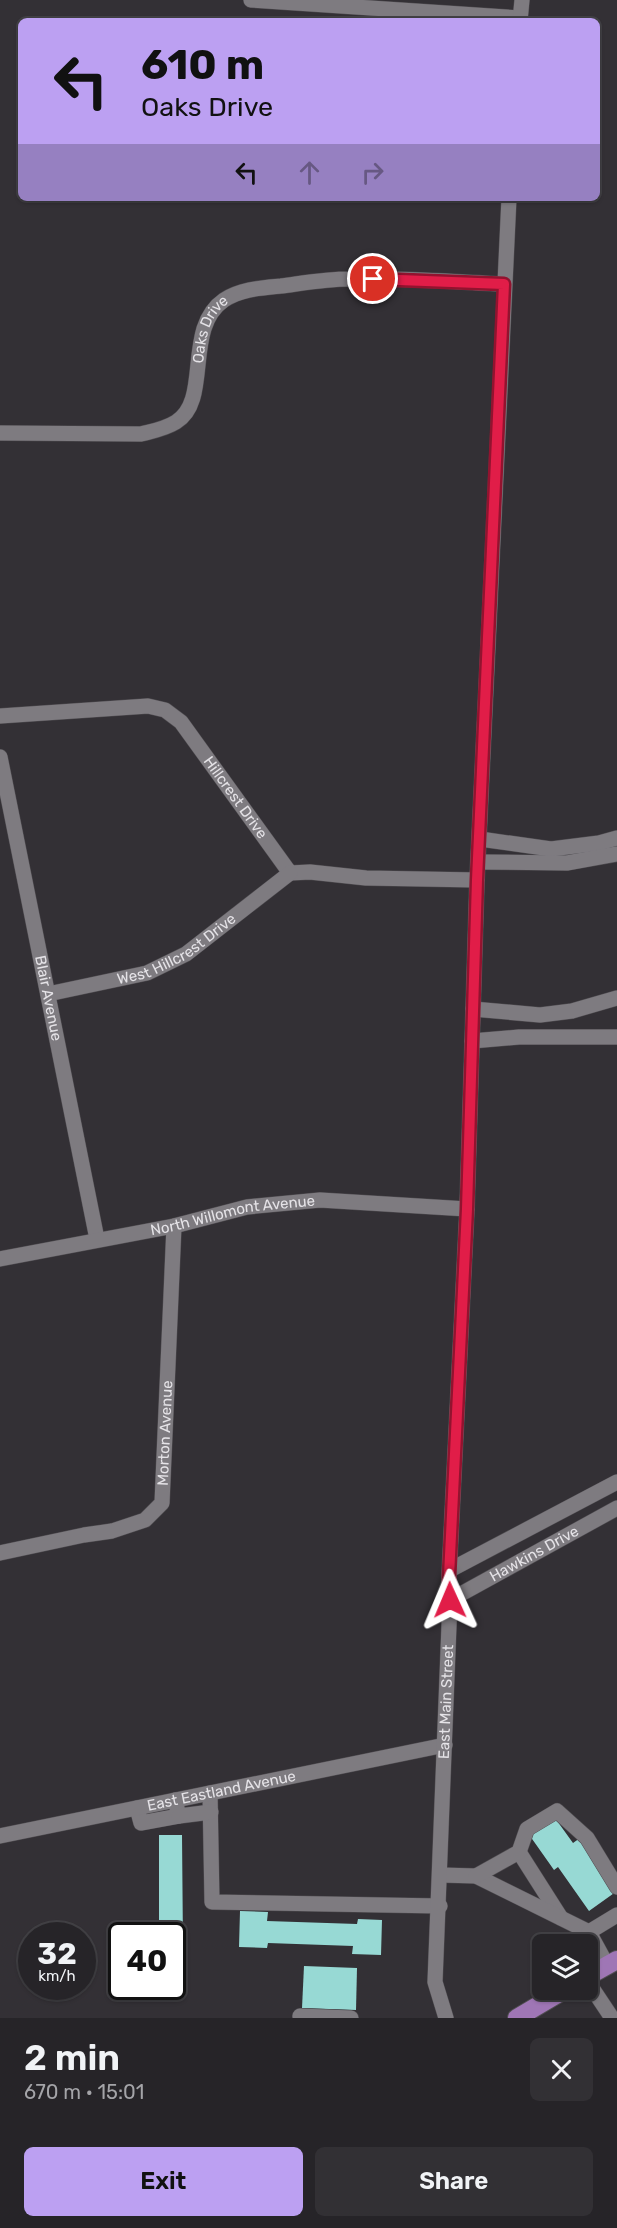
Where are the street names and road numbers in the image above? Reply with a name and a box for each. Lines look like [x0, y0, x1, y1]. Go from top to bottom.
street label: Oaks Drive [189, 291, 231, 364]
street label: Hillcrest Drive [200, 753, 271, 842]
street label: West Hillcrest Drive [115, 910, 239, 988]
street label: Blair Avenue [31, 954, 66, 1043]
street label: North Willomont Avenue [149, 1192, 316, 1239]
street label: Morton Avenue [154, 1380, 176, 1486]
street label: Hawkins Drive [486, 1522, 582, 1585]
street label: East Main Street [435, 1644, 457, 1759]
street label: East Eastland Avenue [146, 1767, 297, 1815]

